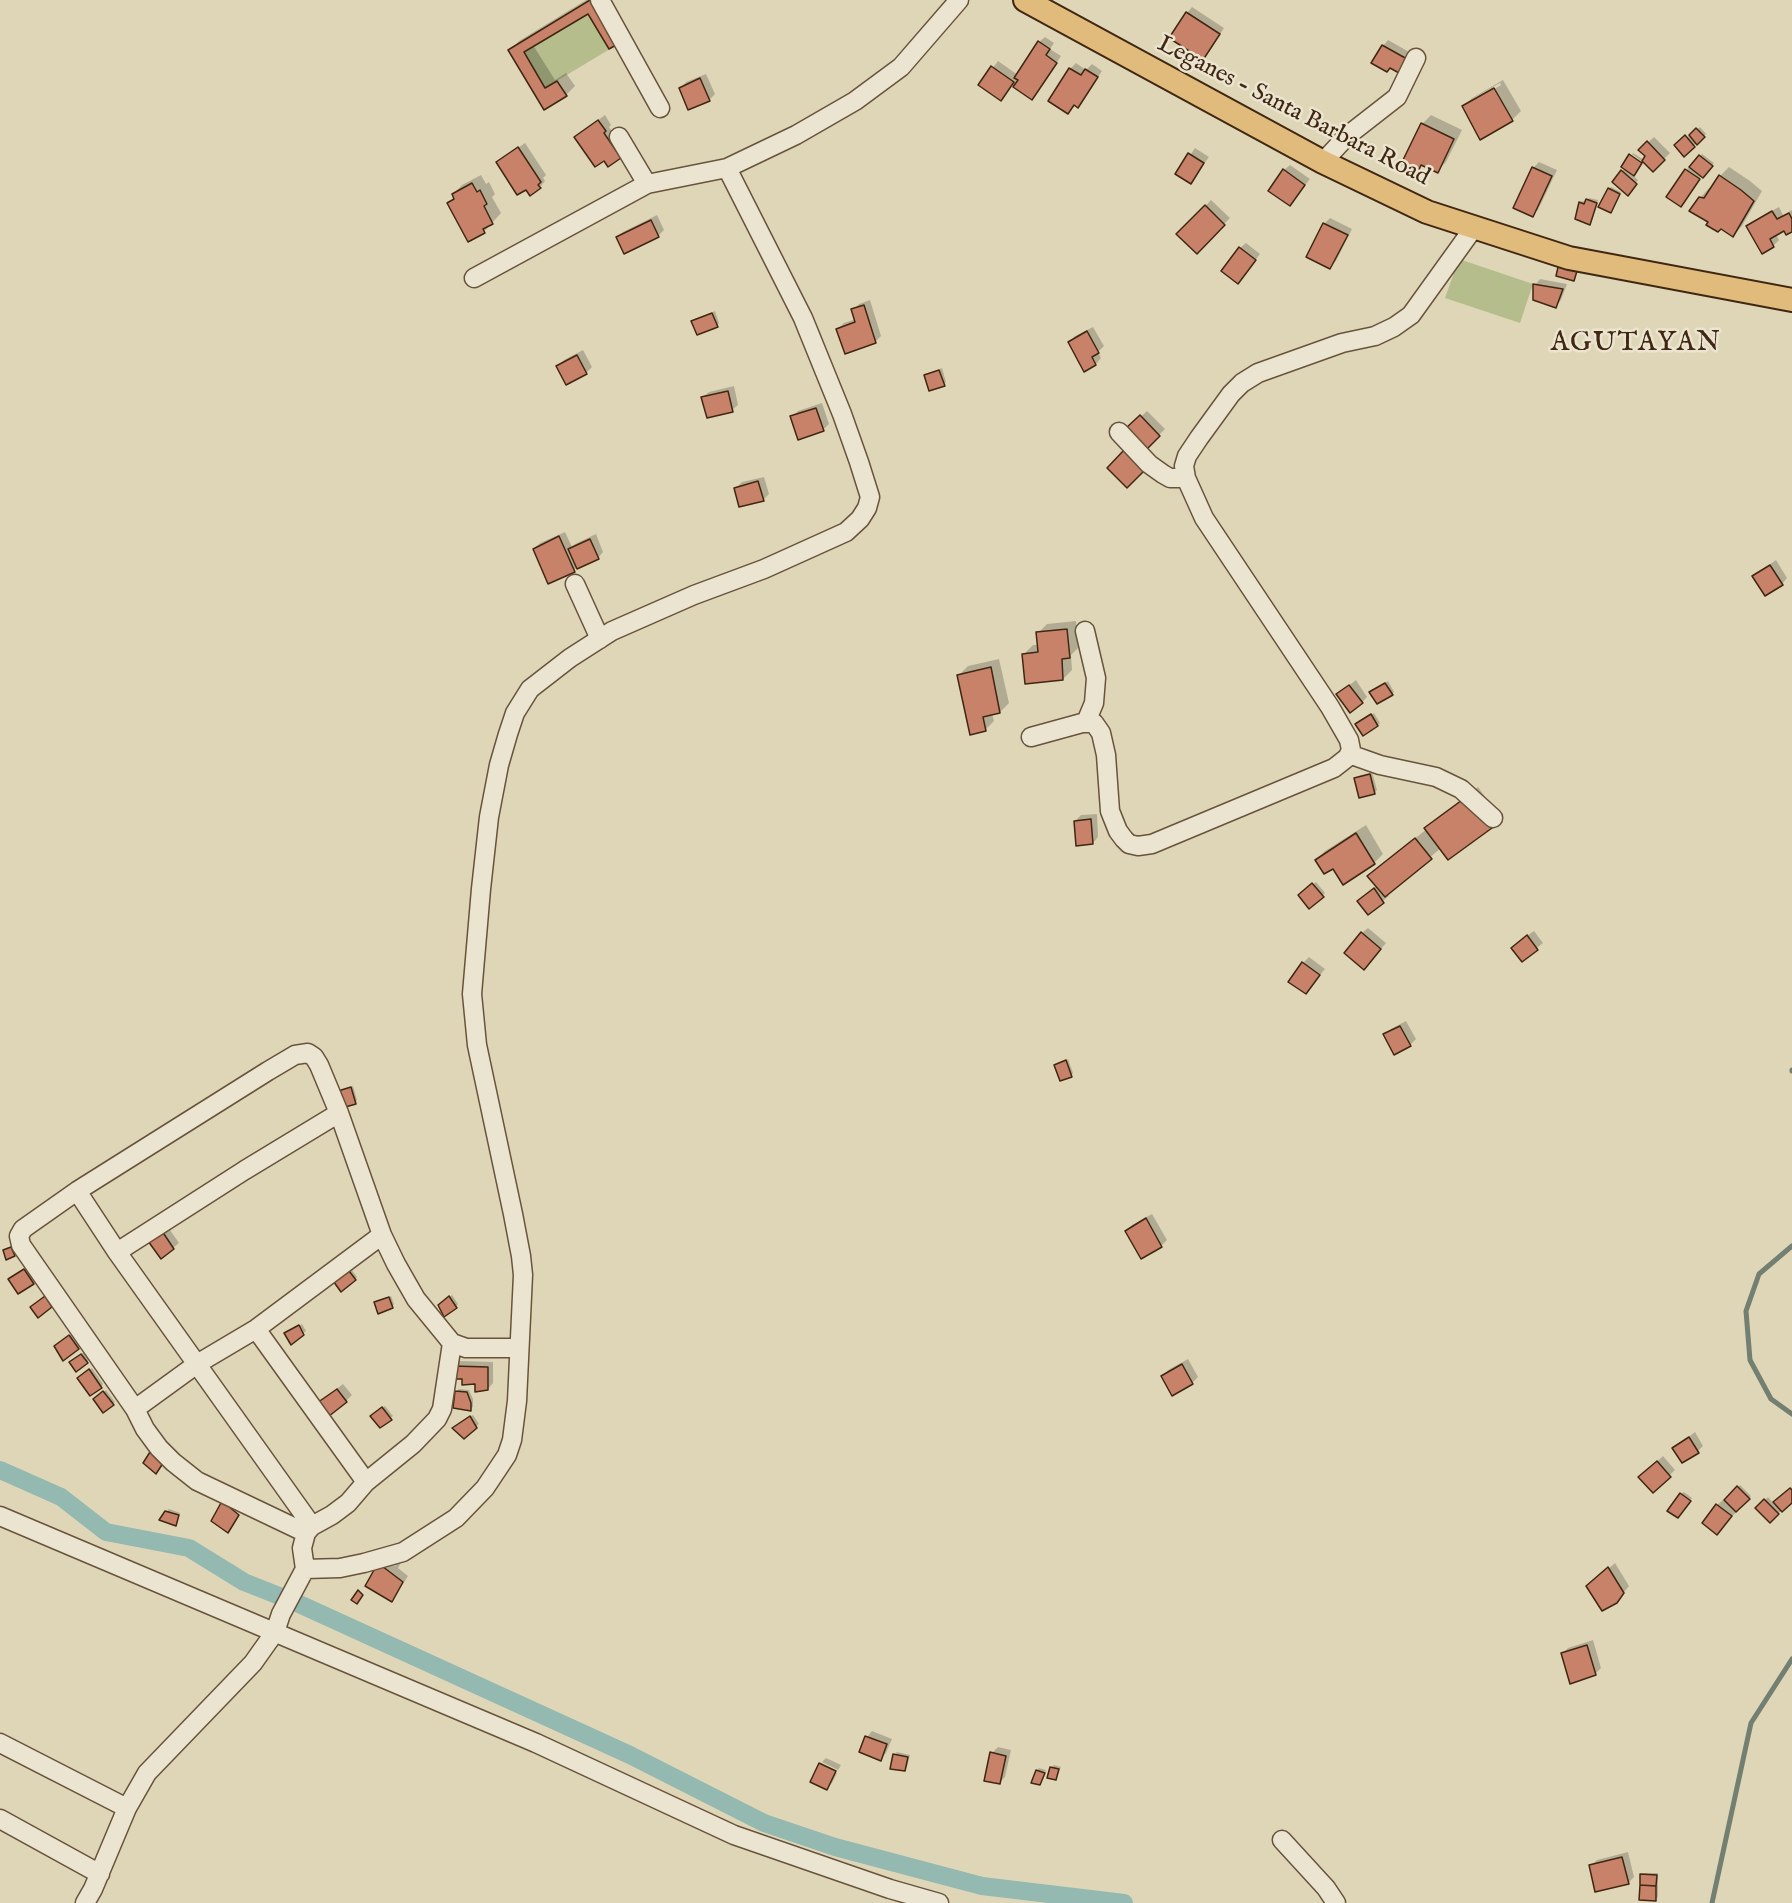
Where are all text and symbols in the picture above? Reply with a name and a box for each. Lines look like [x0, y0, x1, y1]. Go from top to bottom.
street label: Leganes - Santa Barbara Road [1152, 31, 1434, 193]
district label: AGUTAYAN [1551, 328, 1721, 360]

